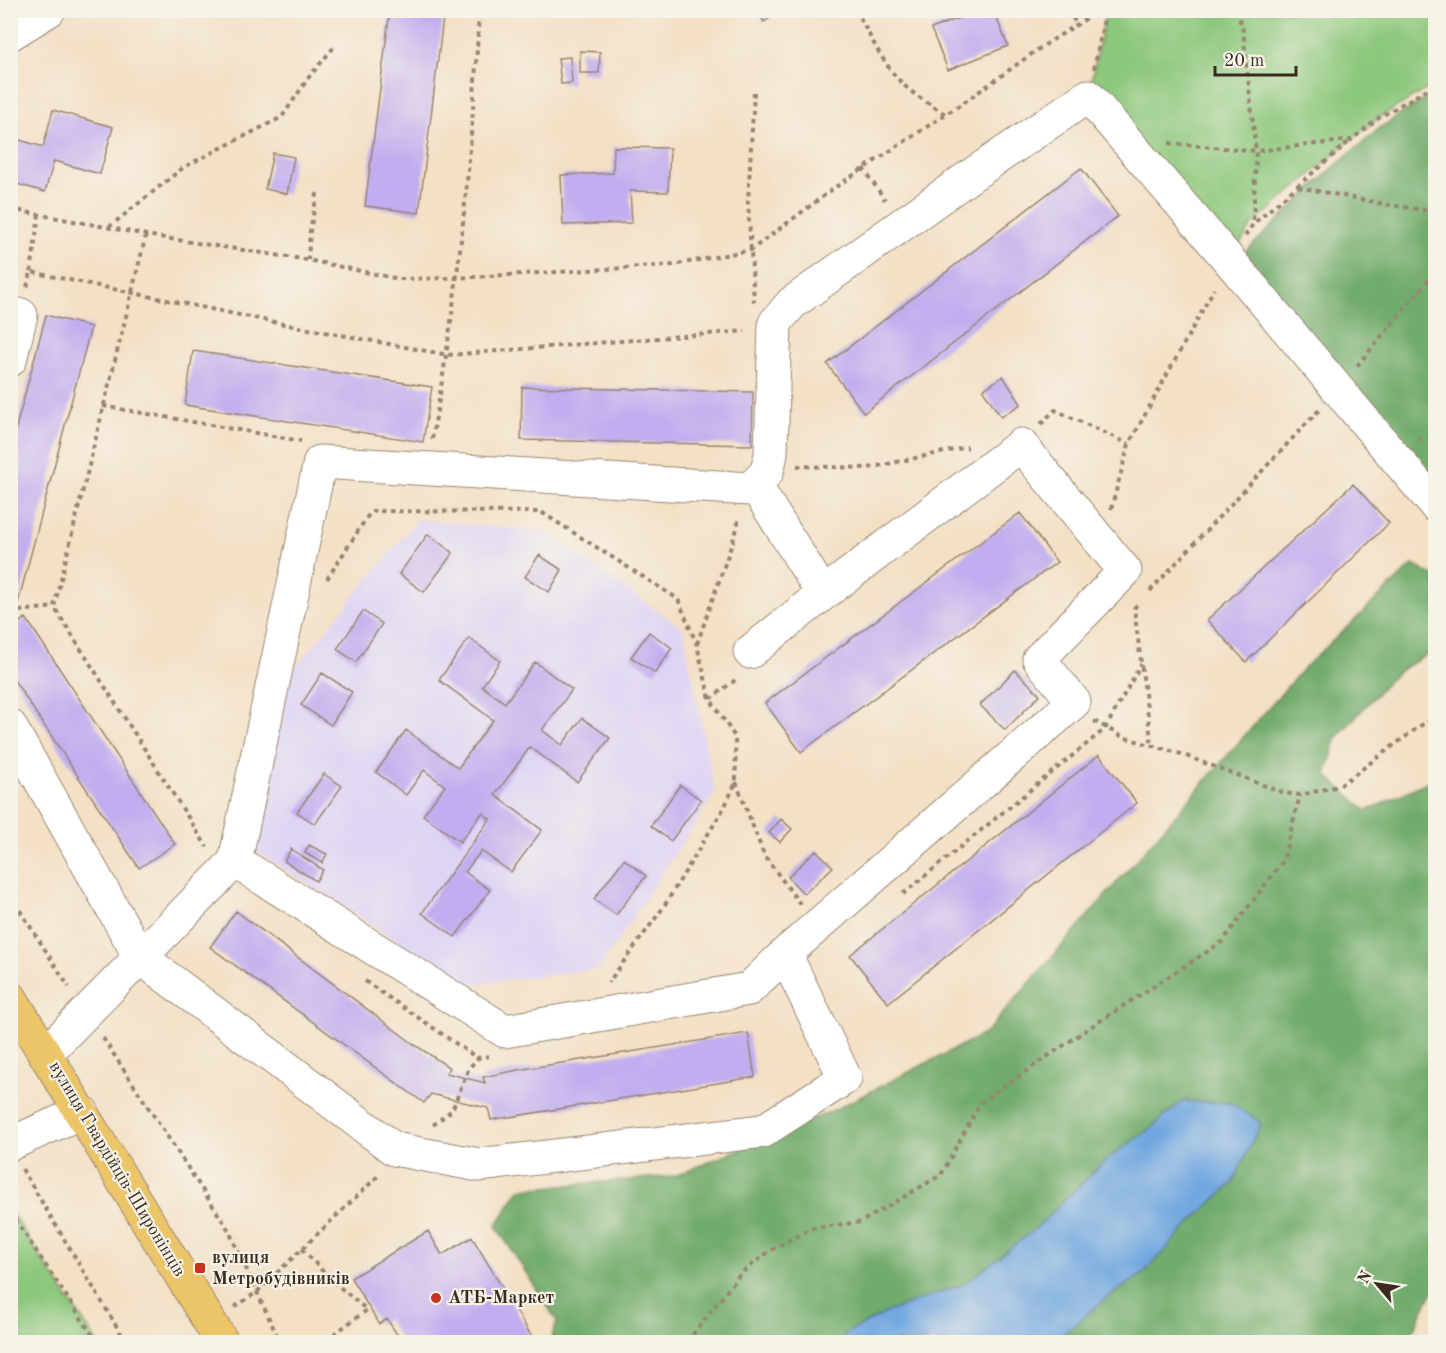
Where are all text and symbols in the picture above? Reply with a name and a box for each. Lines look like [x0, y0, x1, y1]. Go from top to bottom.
scale bar [1215, 39, 1296, 77]
text: 20 m [1224, 52, 1264, 70]
street label: вулиця Гвардійців-Широнінців [46, 1058, 188, 1280]
place label: вулиця Метробудівників [212, 1249, 350, 1288]
north arrow [1347, 1254, 1407, 1314]
marker: вулиця Метробудівників [193, 1261, 207, 1275]
text: N [1356, 1268, 1376, 1287]
place label: АТБ-Маркет [448, 1289, 554, 1307]
marker: АТБ-Маркет [429, 1291, 443, 1305]

